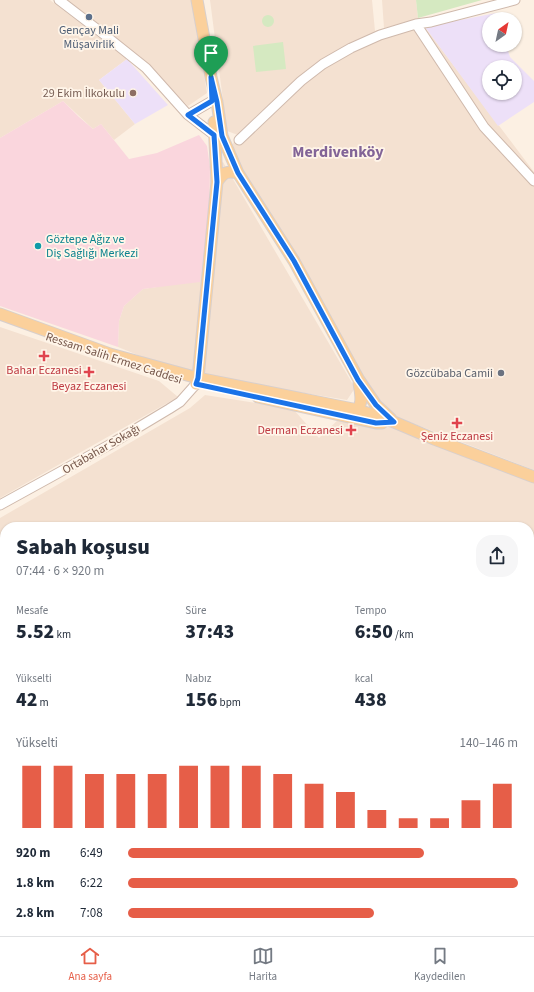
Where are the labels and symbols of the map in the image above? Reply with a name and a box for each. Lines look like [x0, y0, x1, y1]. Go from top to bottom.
marker: Gençay Mali Müşavirlik [84, 12, 94, 22]
north arrow [482, 12, 522, 52]
place label: Gençay Mali Müşavirlik [59, 22, 119, 53]
pin [194, 36, 228, 77]
place label: 29 Ekim İlkokulu [43, 85, 125, 102]
marker: 29 Ekim İlkokulu [128, 88, 138, 98]
district label: Merdivenköy [292, 141, 384, 163]
place label: Göztepe Ağız ve Diş Sağlığı Merkezi [46, 231, 138, 262]
marker: Göztepe Ağız ve Diş Sağlığı Merkezi [33, 241, 43, 251]
street label: Ressam Salih Ermez Caddesi [43, 328, 184, 389]
marker: Bahar Eczanesi [39, 351, 49, 361]
place label: Bahar Eczanesi [6, 362, 82, 379]
place label: Gözcübaba Camii [406, 365, 493, 382]
marker: Beyaz Eczanesi [84, 367, 94, 377]
marker: Gözcübaba Camii [496, 368, 506, 378]
place label: Beyaz Eczanesi [51, 378, 127, 395]
marker: Şeniz Eczanesi [452, 418, 462, 428]
street label: Ortabahar Sokağı [59, 420, 143, 479]
place label: Derman Eczanesi [257, 422, 343, 439]
marker: Derman Eczanesi [346, 425, 356, 435]
place label: Şeniz Eczanesi [421, 428, 493, 445]

